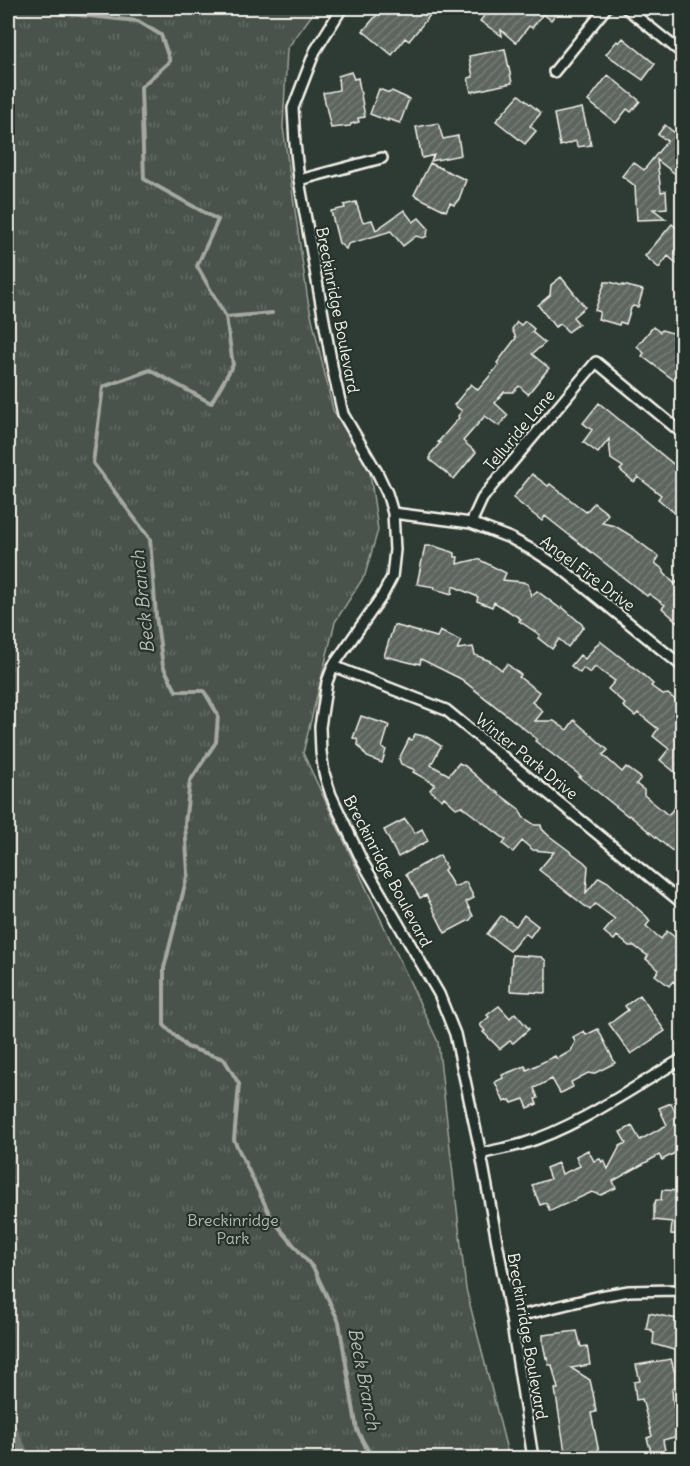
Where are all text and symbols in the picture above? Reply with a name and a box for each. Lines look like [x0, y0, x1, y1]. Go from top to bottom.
street label: Breckinridge Boulevard [312, 225, 364, 395]
street label: Telluride Lane [479, 385, 559, 475]
street label: Angel Fire Drive [537, 531, 639, 615]
water label: Beck Branch [126, 549, 159, 655]
street label: Winter Park Drive [472, 709, 582, 803]
street label: Breckinridge Boulevard [340, 792, 436, 950]
park label: Breckinridge Park [187, 1210, 279, 1248]
street label: Breckinridge Boulevard [503, 1251, 553, 1421]
water label: Beck Branch [343, 1326, 386, 1432]

